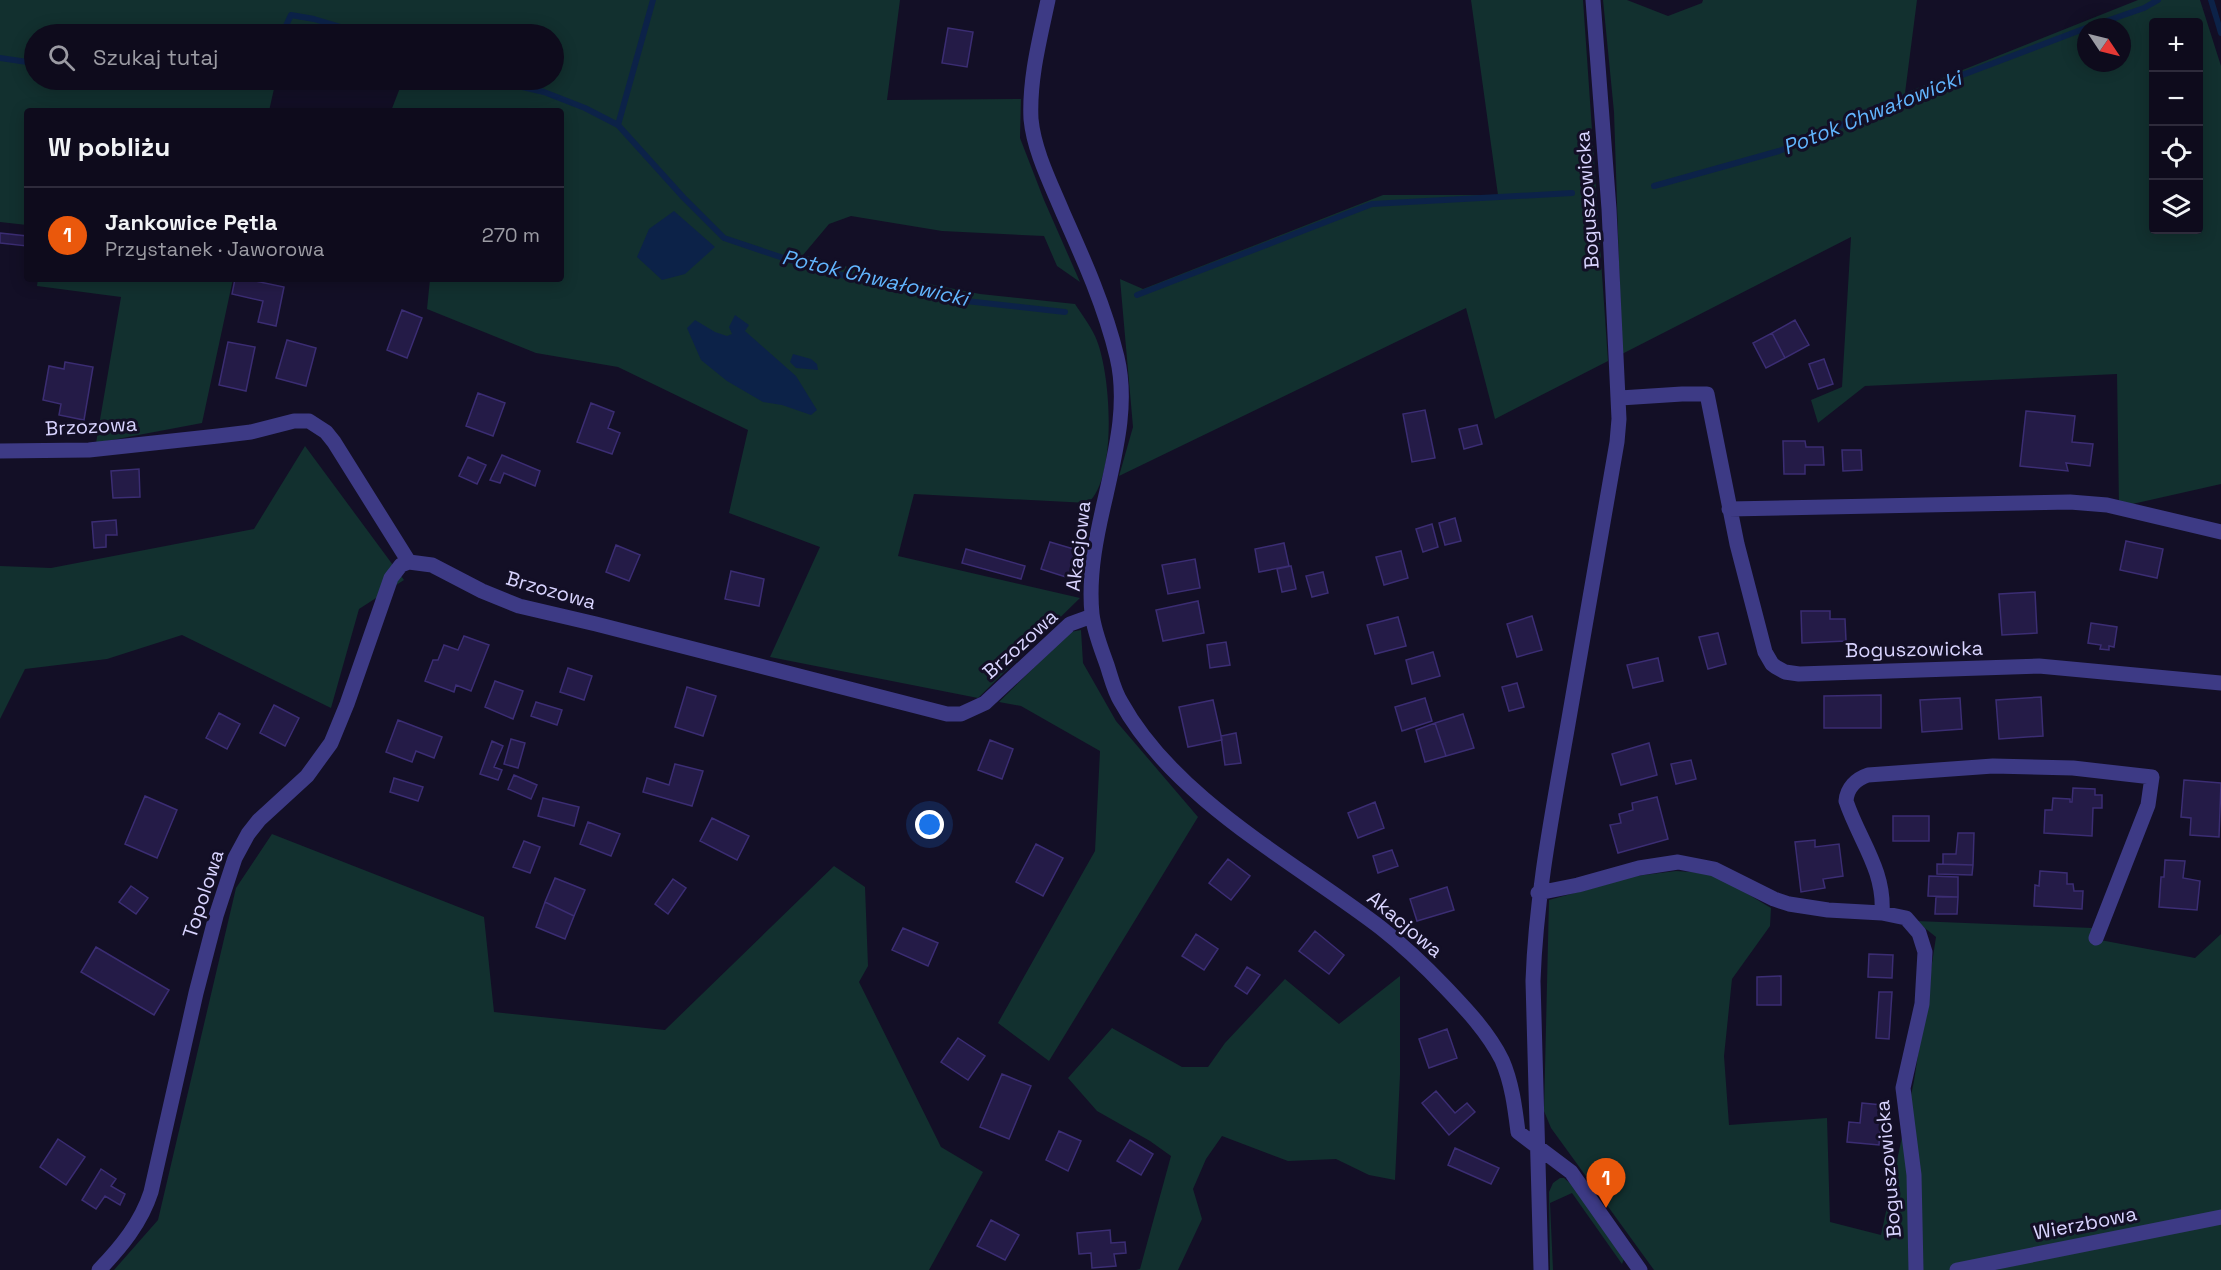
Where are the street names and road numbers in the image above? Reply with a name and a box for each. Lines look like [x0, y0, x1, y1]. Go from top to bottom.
street label: Boguszowicka [1569, 130, 1605, 270]
street label: Brzozowa [44, 411, 138, 441]
street label: Akacjowa [1060, 499, 1096, 593]
street label: Brzozowa [503, 565, 599, 615]
street label: Brzozowa [977, 603, 1063, 685]
street label: Boguszowicka [1845, 635, 1983, 663]
street label: Topolowa [176, 846, 230, 942]
street label: Akacjowa [1362, 885, 1448, 963]
street label: Boguszowicka [1869, 1099, 1907, 1239]
street label: Wierzbowa [2031, 1200, 2139, 1246]

